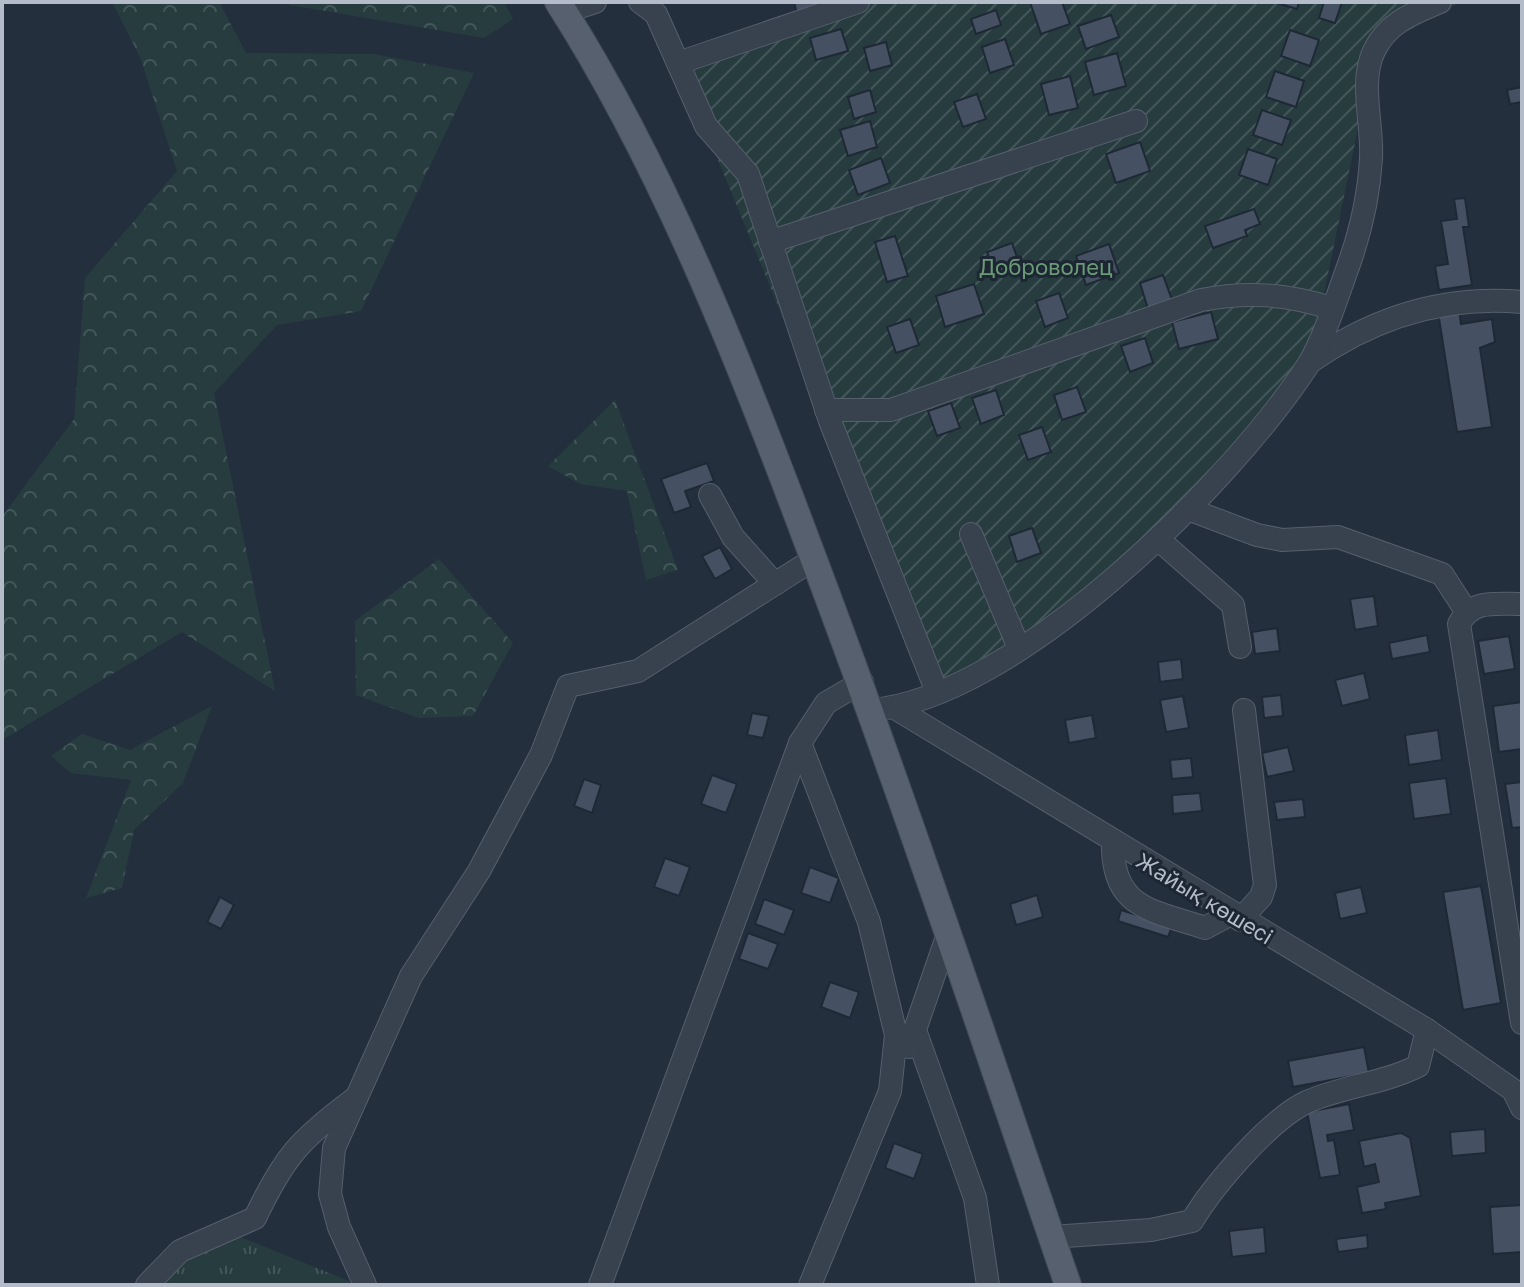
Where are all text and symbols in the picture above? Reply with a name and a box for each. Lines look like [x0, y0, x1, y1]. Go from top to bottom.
park label: Доброволец [979, 253, 1113, 280]
street label: Жайық көшесі [1132, 847, 1278, 949]

